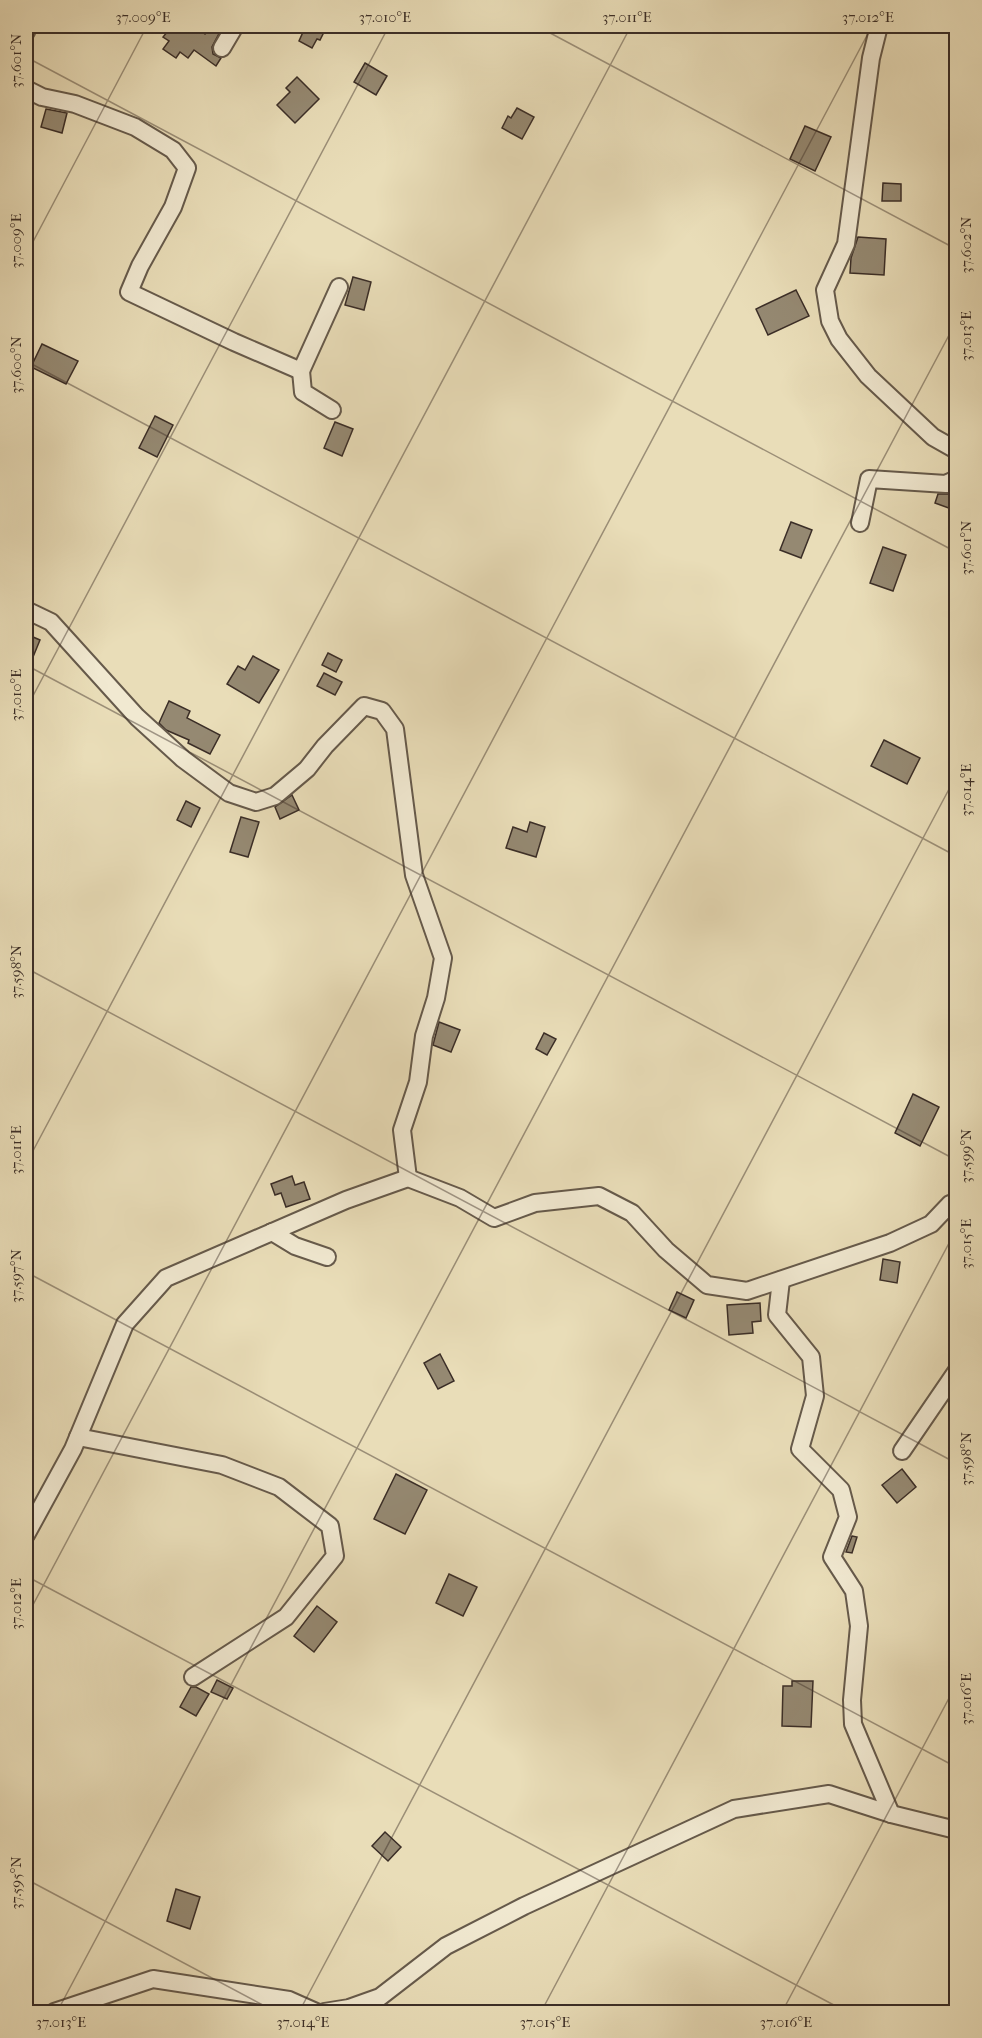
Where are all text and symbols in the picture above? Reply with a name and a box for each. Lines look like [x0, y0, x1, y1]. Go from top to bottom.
text: 37.009°E [115, 8, 171, 26]
text: 37.010°E [359, 8, 411, 26]
text: 37.011°E [602, 8, 652, 26]
text: 37.012°E [842, 8, 894, 26]
text: 37.601°N [7, 33, 25, 88]
text: 37.009°E [7, 213, 25, 269]
text: 37.602°N [957, 216, 975, 274]
text: 37.013°E [957, 311, 975, 361]
text: 37.600°N [7, 336, 25, 394]
text: 37.601°N [957, 520, 975, 575]
text: 37.010°E [7, 669, 25, 721]
text: 37.014°E [957, 763, 975, 817]
text: 37.598°N [7, 944, 25, 999]
text: 37.011°E [7, 1125, 25, 1175]
text: 37.599°N [957, 1128, 975, 1183]
text: 37.015°E [957, 1219, 975, 1269]
text: 37.597°N [7, 1248, 25, 1303]
text: 37.598°N [957, 1431, 975, 1486]
text: 37.012°E [7, 1578, 25, 1630]
text: 37.016°E [957, 1673, 975, 1725]
text: 37.595°N [7, 1856, 25, 1910]
text: 37.013°E [36, 2013, 86, 2031]
text: 37.014°E [276, 2013, 330, 2031]
text: 37.015°E [520, 2013, 570, 2031]
text: 37.016°E [760, 2013, 812, 2031]

